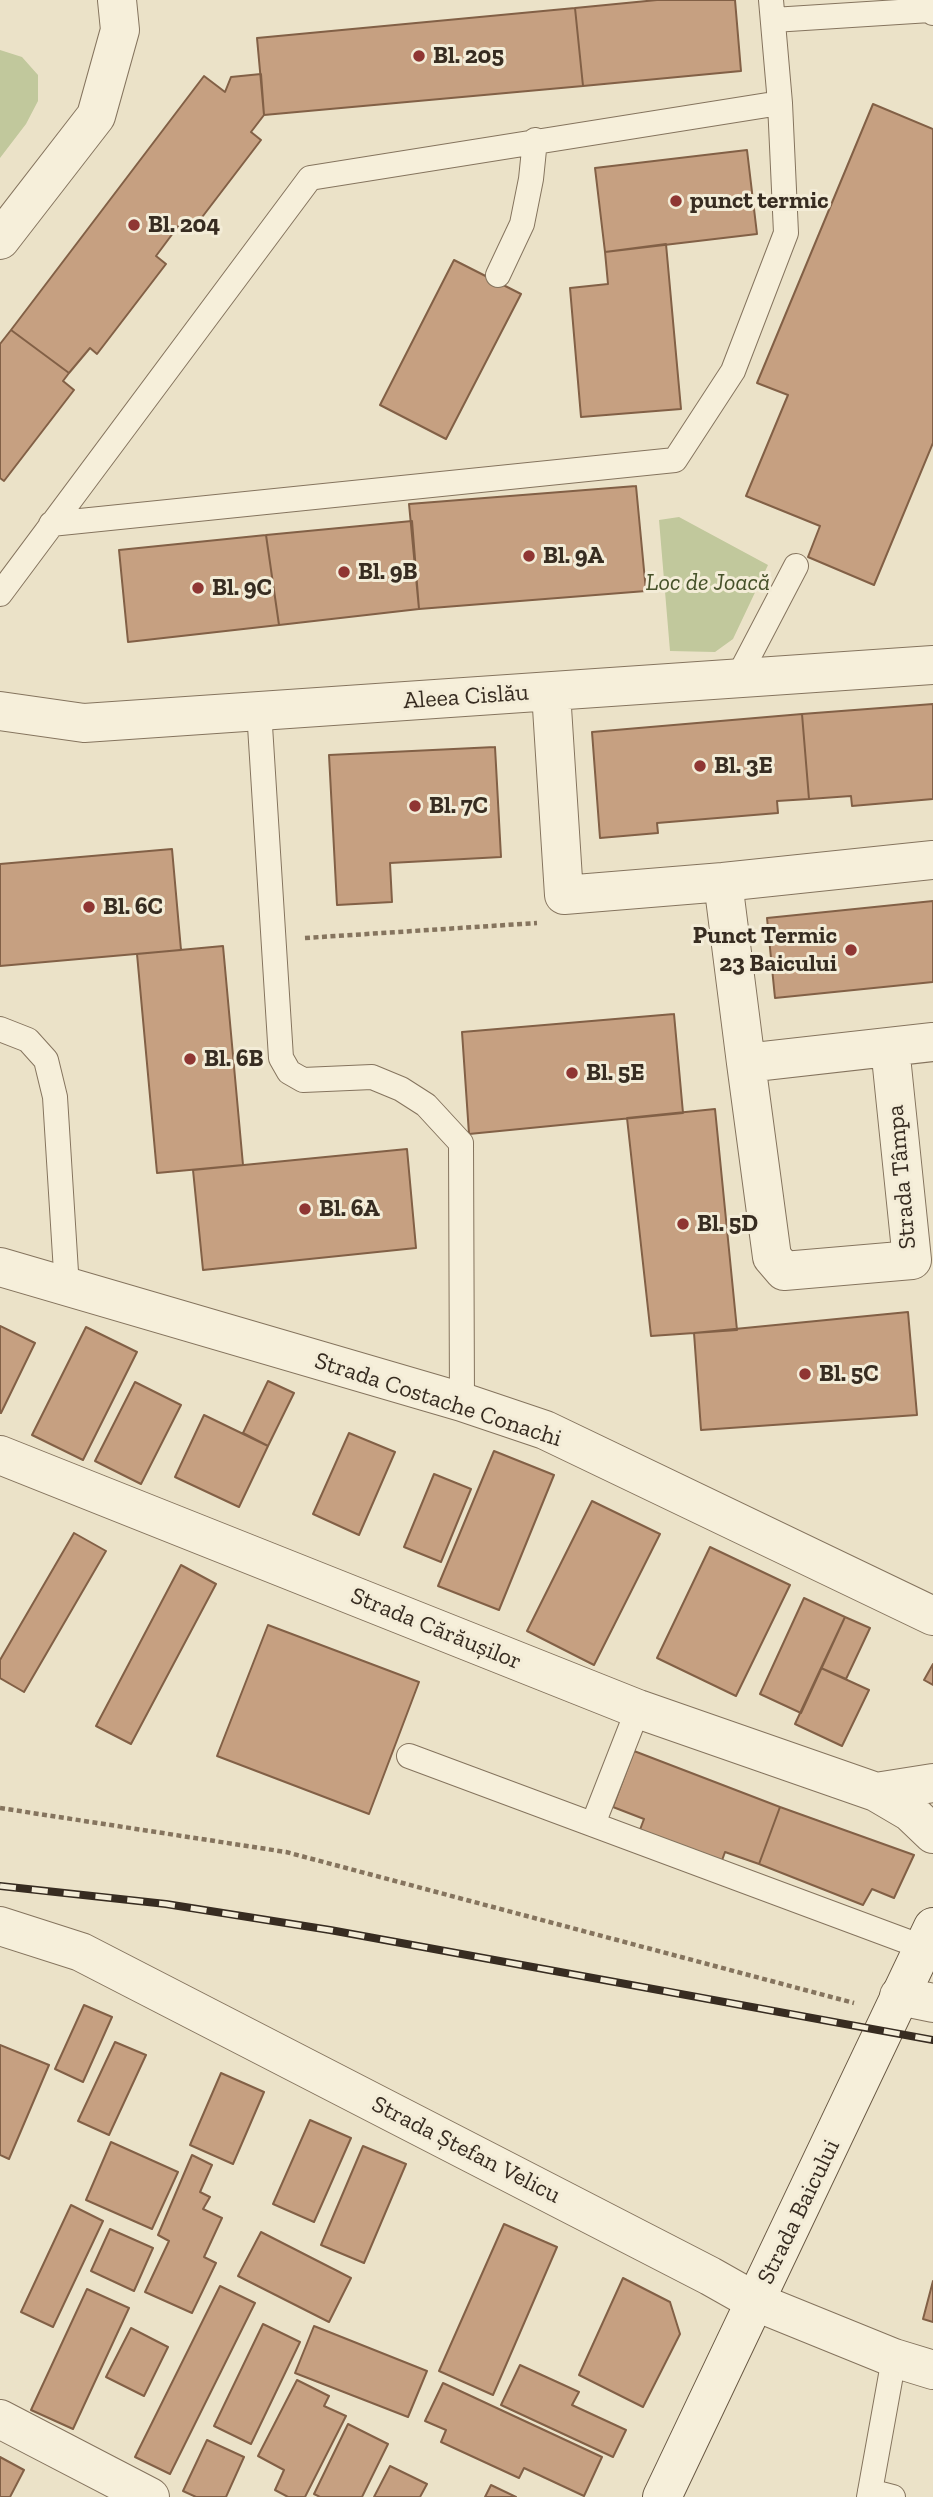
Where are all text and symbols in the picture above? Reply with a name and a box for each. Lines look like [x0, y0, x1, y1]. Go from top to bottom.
place label: Bl. 205 [433, 42, 504, 70]
marker: Bl. 205 [411, 48, 427, 64]
place label: punct termic [690, 187, 829, 215]
marker: punct termic [668, 193, 684, 209]
place label: Bl. 204 [148, 211, 220, 239]
marker: Bl. 204 [126, 217, 142, 233]
place label: Bl. 9A [543, 542, 604, 570]
marker: Bl. 9A [521, 548, 537, 564]
place label: Bl. 9B [358, 558, 417, 586]
marker: Bl. 9B [336, 564, 352, 580]
park label: Loc de Joacă [646, 569, 770, 597]
place label: Bl. 9C [212, 574, 272, 602]
marker: Bl. 9C [190, 580, 206, 596]
street label: Aleea Cislău [402, 678, 530, 716]
place label: Bl. 3E [714, 752, 773, 780]
marker: Bl. 3E [692, 758, 708, 774]
place label: Bl. 7C [429, 792, 488, 820]
marker: Bl. 7C [407, 798, 423, 814]
place label: Bl. 6C [103, 893, 163, 921]
marker: Bl. 6C [81, 899, 97, 915]
place label: Punct Termic 23 Baicului [693, 922, 837, 978]
marker: Punct Termic 23 Baicului [843, 942, 859, 958]
place label: Bl. 6B [204, 1045, 264, 1073]
marker: Bl. 6B [182, 1051, 198, 1067]
place label: Bl. 5E [586, 1059, 644, 1087]
marker: Bl. 5E [564, 1065, 580, 1081]
street label: Strada Tâmpa [881, 1104, 923, 1250]
place label: Bl. 6A [319, 1195, 380, 1223]
marker: Bl. 6A [297, 1201, 313, 1217]
place label: Bl. 5D [697, 1210, 758, 1238]
marker: Bl. 5D [675, 1216, 691, 1232]
street label: Strada Costache Conachi [311, 1346, 565, 1454]
place label: Bl. 5C [819, 1360, 879, 1388]
marker: Bl. 5C [797, 1366, 813, 1382]
street label: Strada Cărăușilor [346, 1582, 526, 1676]
street label: Strada Ștefan Velicu [367, 2090, 565, 2210]
street label: Strada Baicului [752, 2135, 846, 2289]

